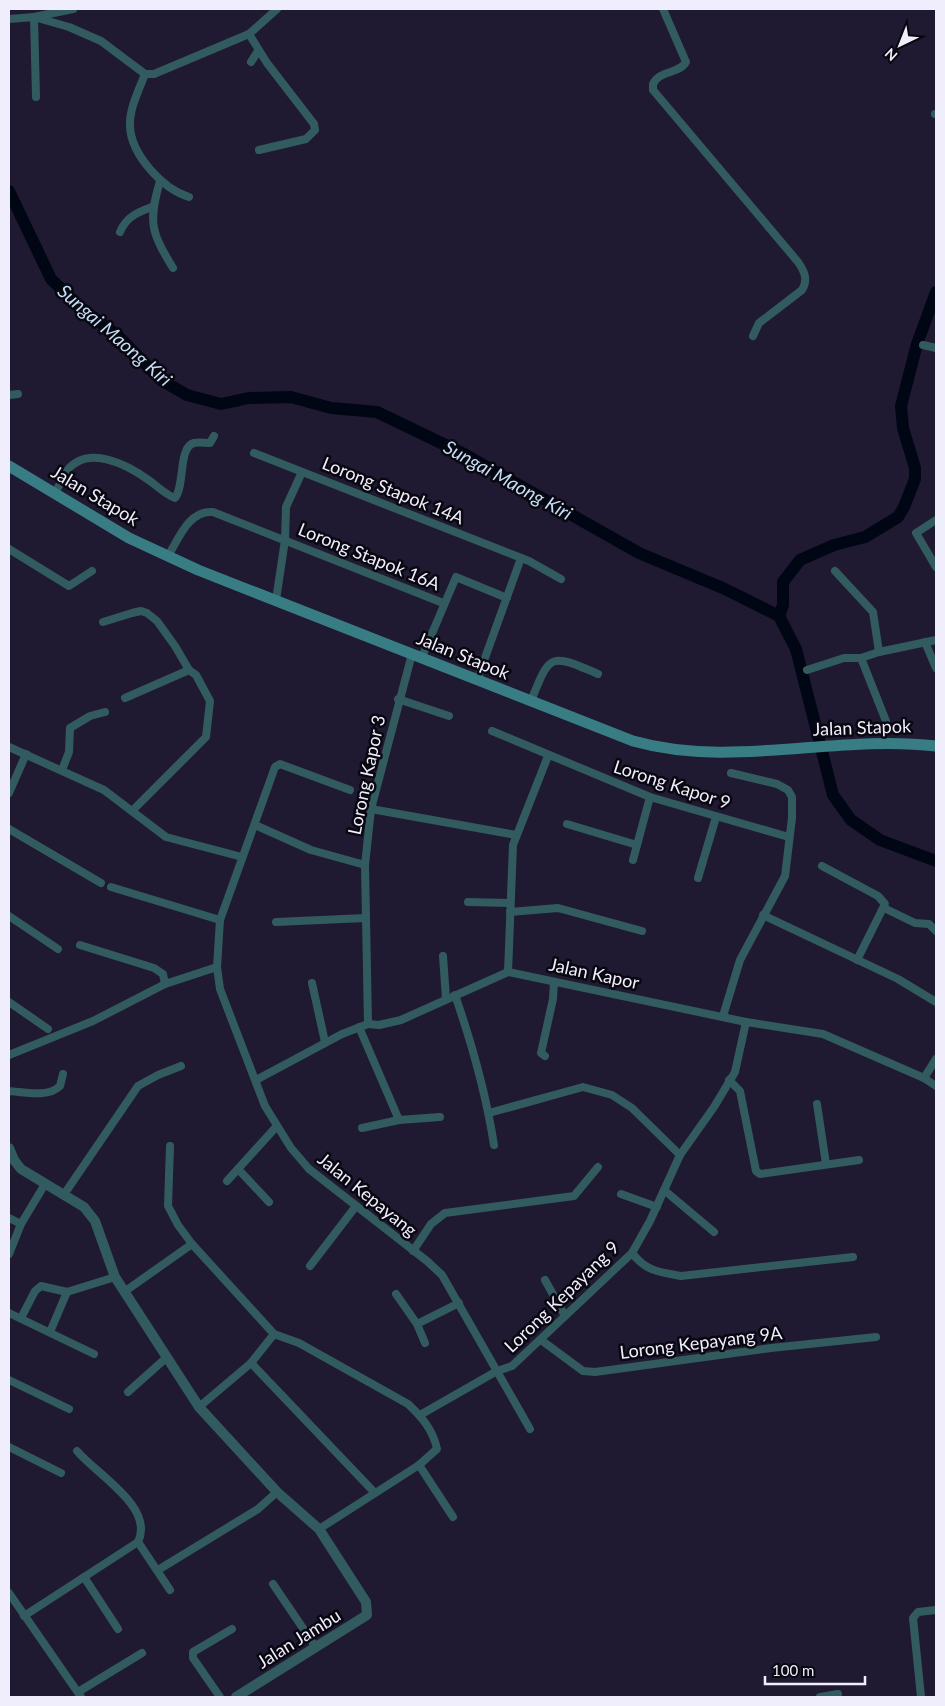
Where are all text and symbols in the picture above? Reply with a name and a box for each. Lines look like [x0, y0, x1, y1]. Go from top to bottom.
north arrow [875, 20, 925, 70]
text: N [881, 45, 901, 65]
water label: Sungai Maong Kiri [54, 279, 177, 391]
water label: Sungai Maong Kiri [440, 435, 577, 525]
street label: Lorong Stapok 14A [319, 452, 468, 529]
street label: Jalan Stapok [48, 460, 144, 530]
street label: Lorong Stapok 16A [295, 518, 444, 595]
street label: Jalan Stapok [414, 626, 514, 684]
street label: Lorong Kapor 3 [343, 713, 389, 837]
street label: Jalan Stapok [812, 714, 912, 740]
street label: Lorong Kapor 9 [611, 755, 733, 813]
street label: Jalan Kapor [547, 953, 642, 993]
street label: Jalan Kepayang [314, 1148, 422, 1241]
street label: Lorong Kepayang 9 [499, 1236, 623, 1357]
street label: Lorong Kepayang 9A [618, 1321, 784, 1363]
street label: Jalan Jambu [253, 1604, 344, 1673]
scale bar [765, 1654, 865, 1686]
text: 100 m [772, 1661, 814, 1679]

